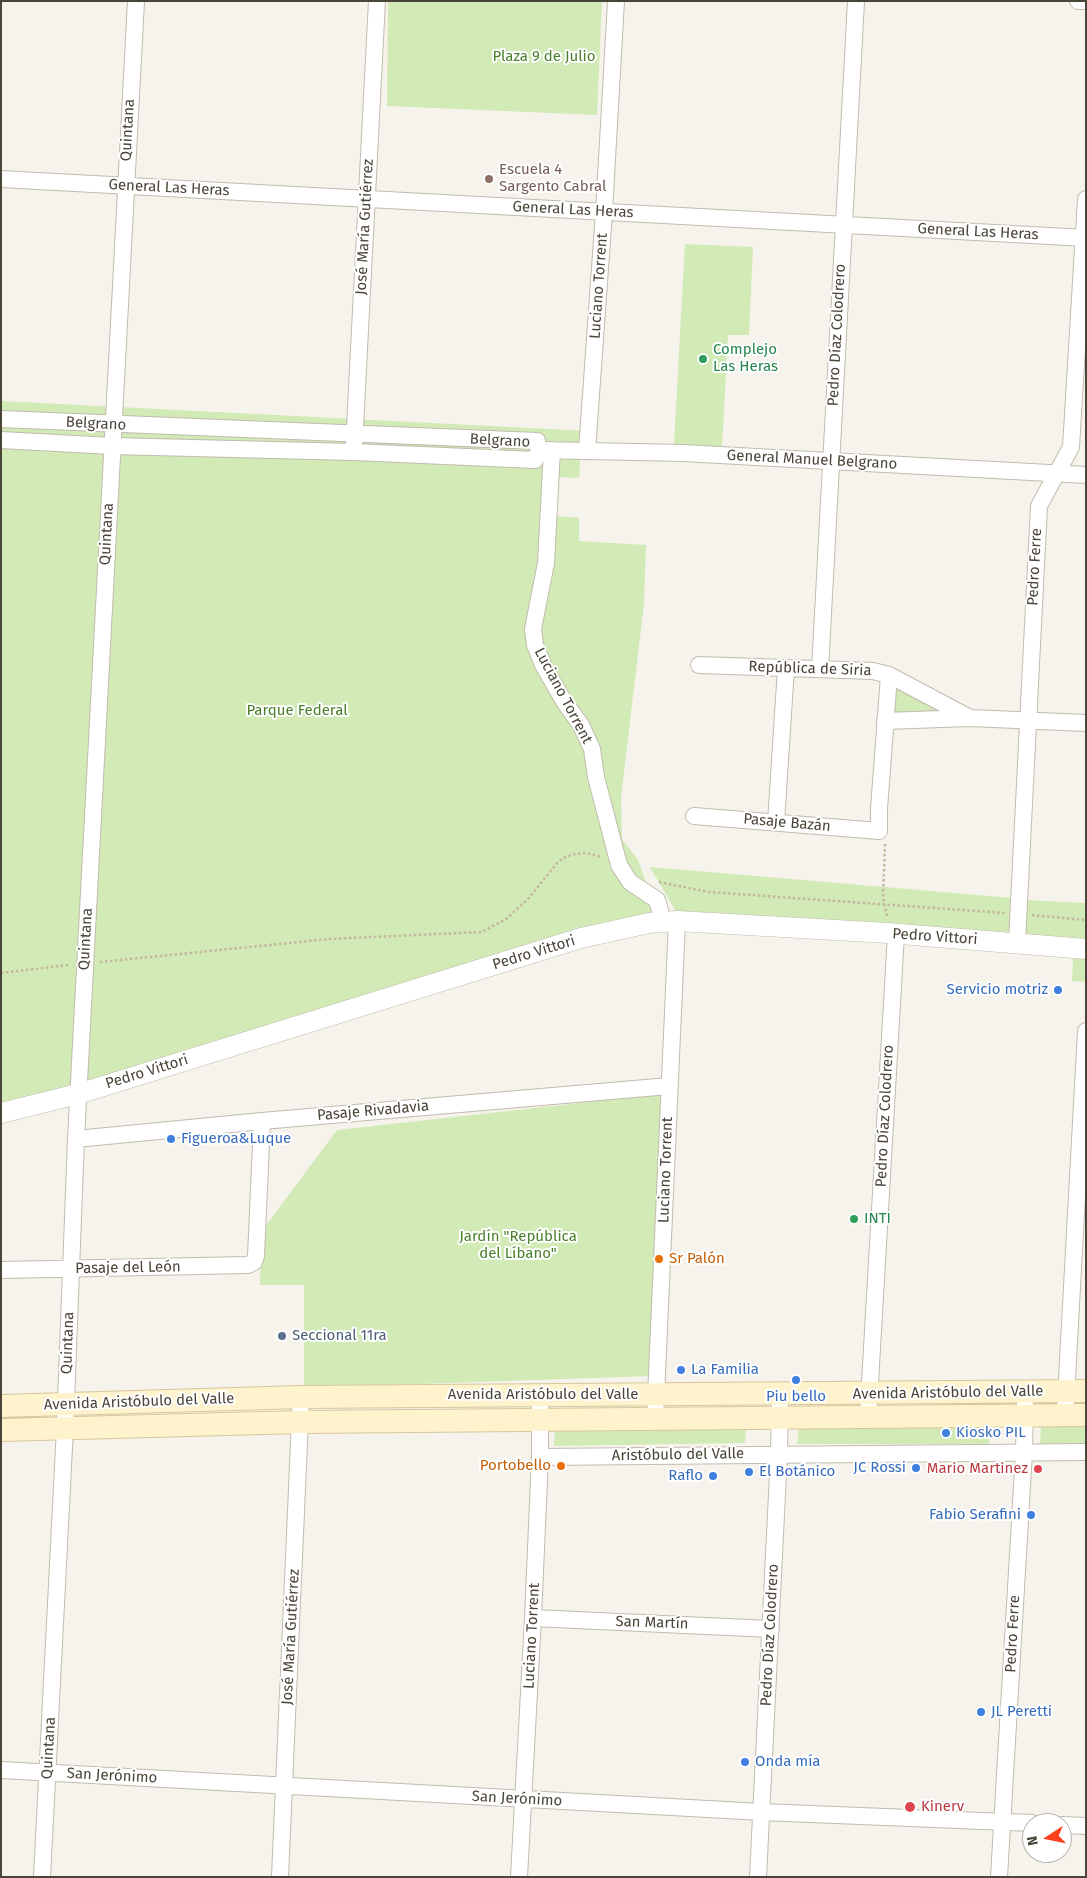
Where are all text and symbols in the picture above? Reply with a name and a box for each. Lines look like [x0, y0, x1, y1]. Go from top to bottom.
park label: Plaza 9 de Julio [492, 48, 596, 66]
street label: Quintana [117, 98, 139, 162]
street label: José María Gutiérrez [352, 158, 378, 296]
place label: Escuela 4 Sargento Cabral [499, 161, 606, 196]
marker: Escuela 4 Sargento Cabral [483, 173, 495, 185]
street label: General Las Heras [108, 176, 230, 200]
street label: General Las Heras [512, 198, 634, 222]
street label: General Las Heras [917, 220, 1039, 244]
street label: Luciano Torrent [586, 232, 612, 340]
street label: Pedro Díaz Colodrero [824, 263, 850, 407]
place label: Complejo Las Heras [713, 341, 778, 376]
marker: Complejo Las Heras [697, 353, 709, 365]
street label: Belgrano [65, 413, 127, 435]
street label: Belgrano [469, 430, 531, 452]
street label: General Manuel Belgrano [726, 447, 898, 473]
street label: Quintana [96, 502, 118, 566]
street label: Pedro Ferre [1024, 528, 1046, 606]
street label: Luciano Torrent [530, 645, 596, 747]
street label: República de Siria [748, 658, 872, 680]
park label: Parque Federal [246, 702, 348, 720]
street label: Pasaje Bazán [743, 810, 831, 836]
street label: Quintana [75, 907, 97, 971]
street label: Pedro Vittori [892, 925, 978, 949]
street label: Pedro Vittori [491, 932, 577, 974]
place label: Servicio motriz [947, 981, 1048, 999]
marker: Servicio motriz [1052, 984, 1064, 996]
street label: Pedro Díaz Colodrero [872, 1044, 898, 1188]
street label: Pedro Vittori [104, 1051, 190, 1093]
street label: Pasaje Rivadavia [316, 1097, 430, 1125]
street label: Luciano Torrent [655, 1117, 677, 1223]
place label: Figueroa&Luque [181, 1130, 291, 1148]
marker: Figueroa&Luque [165, 1133, 177, 1145]
place label: INTI [864, 1210, 891, 1228]
marker: INTI [848, 1213, 860, 1225]
park label: Jardín "República del Líbano" [459, 1228, 577, 1263]
place label: Sr Palón [669, 1250, 725, 1268]
marker: Sr Palón [653, 1253, 665, 1265]
street label: Pasaje del León [75, 1258, 181, 1278]
street label: Quintana [58, 1311, 78, 1375]
place label: Seccional 11ra [292, 1327, 387, 1345]
marker: Seccional 11ra [276, 1330, 288, 1342]
place label: La Familia [691, 1361, 759, 1379]
marker: La Familia [675, 1364, 687, 1376]
marker: Piu bello [790, 1374, 802, 1386]
street label: Avenida Aristóbulo del Valle [853, 1382, 1043, 1404]
street label: Avenida Aristóbulo del Valle [448, 1386, 638, 1404]
place label: Piu bello [766, 1388, 826, 1406]
street label: Avenida Aristóbulo del Valle [43, 1390, 235, 1414]
place label: Kiosko PIL [956, 1424, 1026, 1442]
marker: Kiosko PIL [940, 1427, 952, 1439]
street label: Aristóbulo del Valle [612, 1445, 744, 1465]
place label: Portobello [480, 1457, 551, 1475]
place label: JC Rossi [853, 1459, 906, 1477]
marker: Portobello [555, 1460, 567, 1472]
place label: Mario Martinez [927, 1460, 1028, 1478]
marker: JC Rossi [910, 1462, 922, 1474]
place label: El Botánico [759, 1463, 835, 1481]
marker: Mario Martinez [1032, 1463, 1044, 1475]
marker: El Botánico [743, 1466, 755, 1478]
place label: Raflo [668, 1467, 703, 1485]
marker: Raflo [707, 1470, 719, 1482]
place label: Fabio Serafini [929, 1506, 1021, 1524]
marker: Fabio Serafini [1025, 1509, 1037, 1521]
street label: Pedro Díaz Colodrero [757, 1563, 783, 1707]
street label: José María Gutiérrez [278, 1568, 304, 1706]
street label: Luciano Torrent [520, 1582, 544, 1690]
street label: Pedro Ferre [1002, 1595, 1024, 1673]
street label: San Martín [615, 1613, 689, 1633]
place label: JL Peretti [991, 1703, 1052, 1721]
marker: JL Peretti [975, 1706, 987, 1718]
street label: Quintana [38, 1716, 60, 1780]
place label: Onda mía [755, 1753, 821, 1771]
marker: Onda mía [739, 1756, 751, 1768]
street label: San Jerónimo [66, 1765, 158, 1787]
street label: San Jerónimo [471, 1788, 563, 1810]
place label: Kinerv [921, 1798, 964, 1816]
marker: Kinerv [903, 1800, 917, 1814]
north arrow [1022, 1813, 1072, 1863]
text: N [1024, 1835, 1042, 1847]

